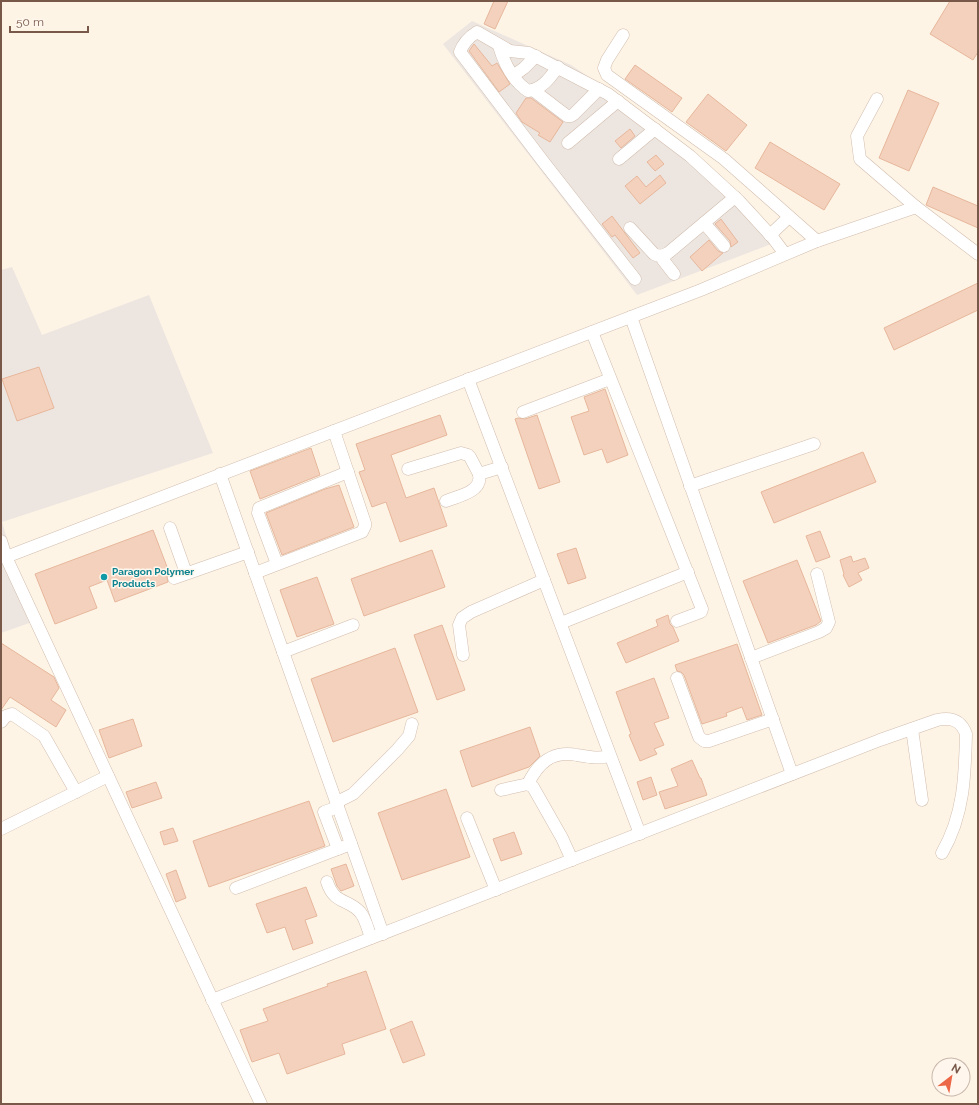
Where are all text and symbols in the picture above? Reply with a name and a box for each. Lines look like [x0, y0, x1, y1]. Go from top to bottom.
scale bar [10, 8, 88, 34]
text: 50 m [16, 15, 44, 29]
place label: Paragon Polymer Products [112, 566, 194, 589]
marker: Paragon Polymer Products [99, 572, 109, 582]
north arrow [931, 1057, 971, 1097]
text: N [949, 1061, 963, 1077]

